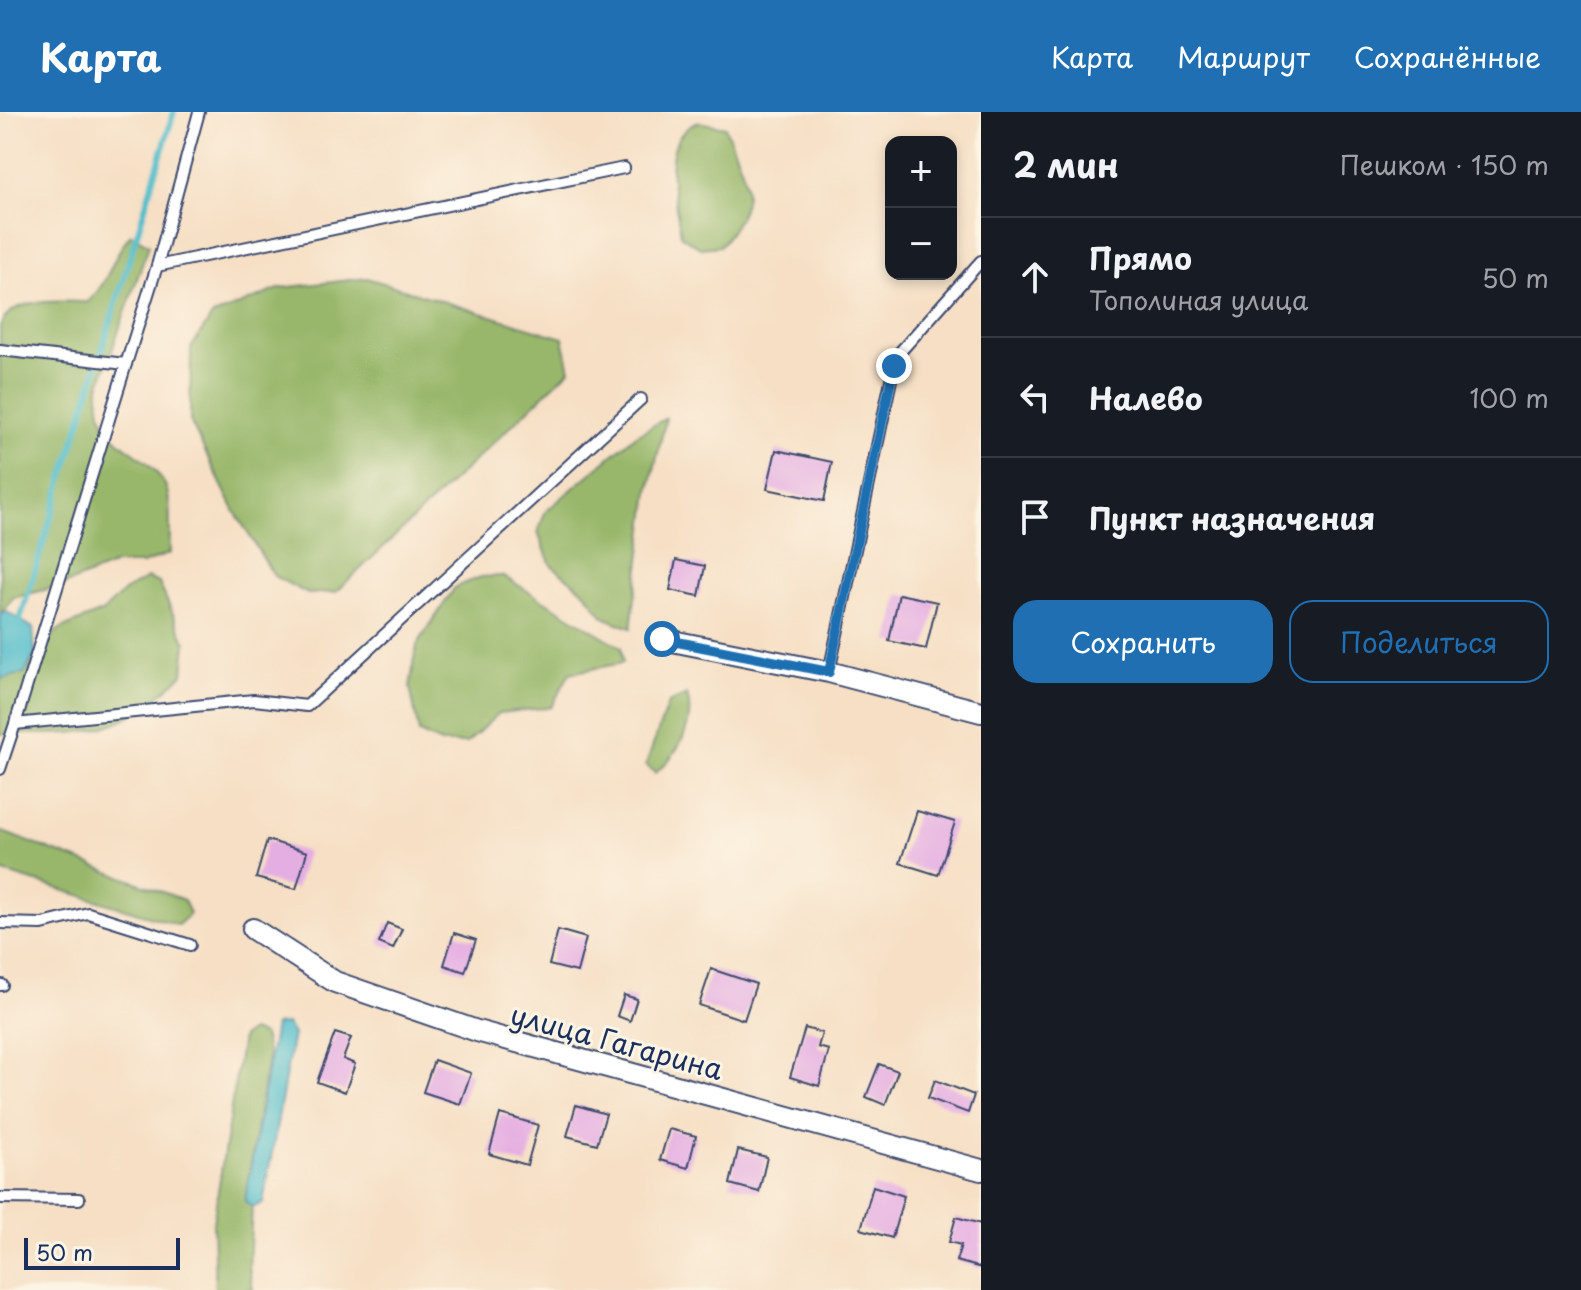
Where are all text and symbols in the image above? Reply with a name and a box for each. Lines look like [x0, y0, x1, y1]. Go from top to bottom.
text: Карта [40, 28, 162, 85]
text: Карта [1051, 35, 1133, 78]
text: Маршрут [1177, 35, 1310, 78]
text: Сохранённые [1354, 35, 1541, 78]
map controls [885, 136, 957, 280]
button: + [885, 136, 957, 208]
text: 2 мин [1013, 138, 1119, 190]
text: Пешком · 150 m [1340, 145, 1549, 184]
button: − [885, 208, 957, 280]
text: Прямо [1089, 235, 1192, 280]
icon: ahead [1013, 255, 1057, 299]
text: 50 m [1482, 258, 1549, 297]
text: Тополиная улица [1089, 280, 1308, 319]
route end [876, 348, 912, 384]
icon: left [1013, 375, 1057, 419]
text: Налево [1089, 375, 1203, 420]
text: 100 m [1469, 378, 1549, 417]
icon: arrive [1013, 495, 1057, 539]
text: Пункт назначения [1089, 495, 1375, 540]
button: Сохранить [1013, 600, 1273, 683]
button: Поделиться [1289, 600, 1549, 683]
route start [644, 621, 680, 657]
street label: улица Гагарина [506, 992, 729, 1090]
scale bar [24, 1234, 180, 1270]
text: 50 m [36, 1235, 93, 1268]

